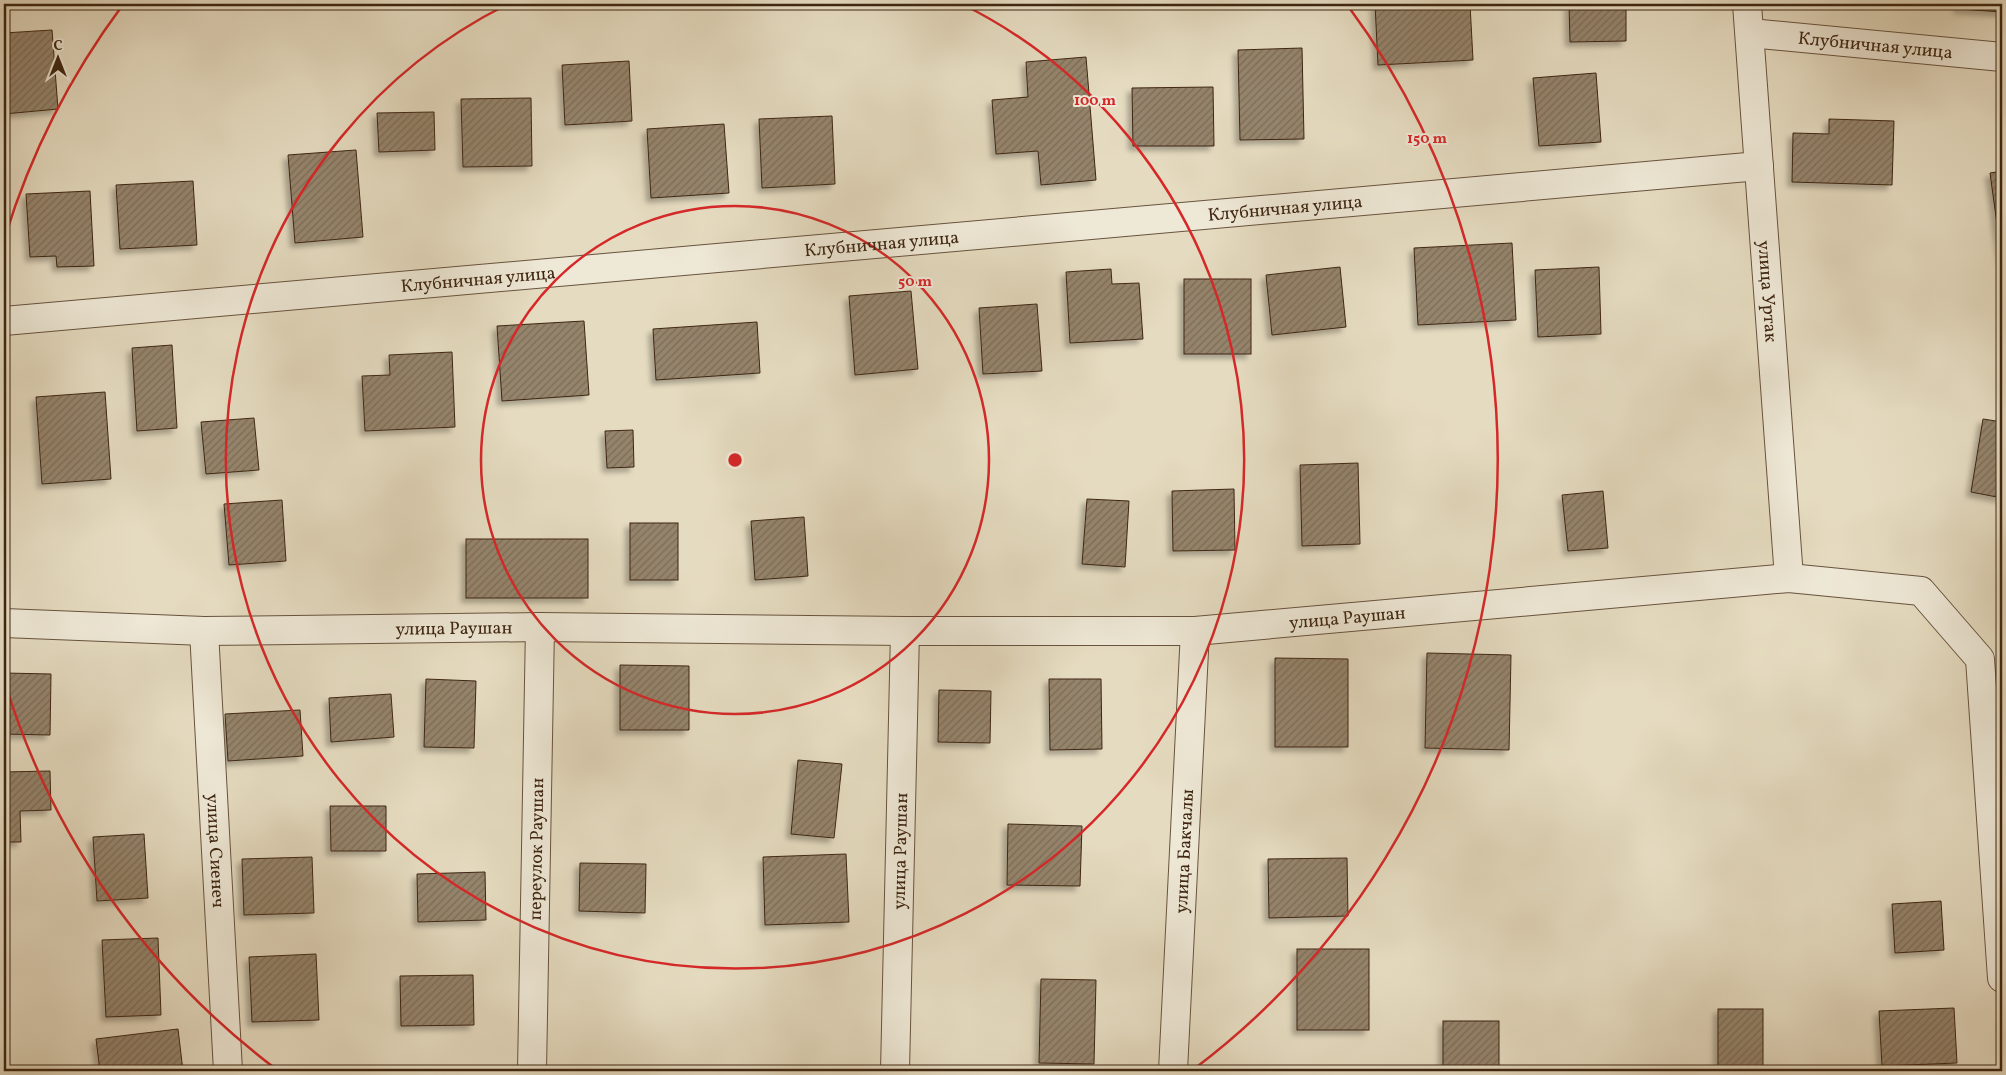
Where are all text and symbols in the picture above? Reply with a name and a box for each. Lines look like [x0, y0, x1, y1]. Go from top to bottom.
street label: Клубничная улица [1797, 27, 1954, 66]
north arrow [32, 32, 82, 82]
text: С [53, 37, 63, 56]
text: 100 m [1074, 91, 1117, 112]
text: 150 m [1407, 129, 1447, 150]
street label: Клубничная улица [1207, 190, 1364, 229]
street label: Клубничная улица [803, 226, 960, 264]
street label: улица Уртак [1750, 240, 1783, 344]
street label: Клубничная улица [400, 261, 557, 300]
text: 50 m [898, 272, 932, 293]
centre of rings [726, 451, 744, 469]
street label: улица Раушан [1288, 601, 1407, 637]
street label: улица Раушан [395, 616, 512, 643]
street label: переулок Раушан [524, 777, 551, 921]
street label: улица Бакчалы [1170, 788, 1201, 914]
street label: улица Раушан [888, 792, 915, 910]
street label: улица Сиенеч [199, 793, 230, 909]

